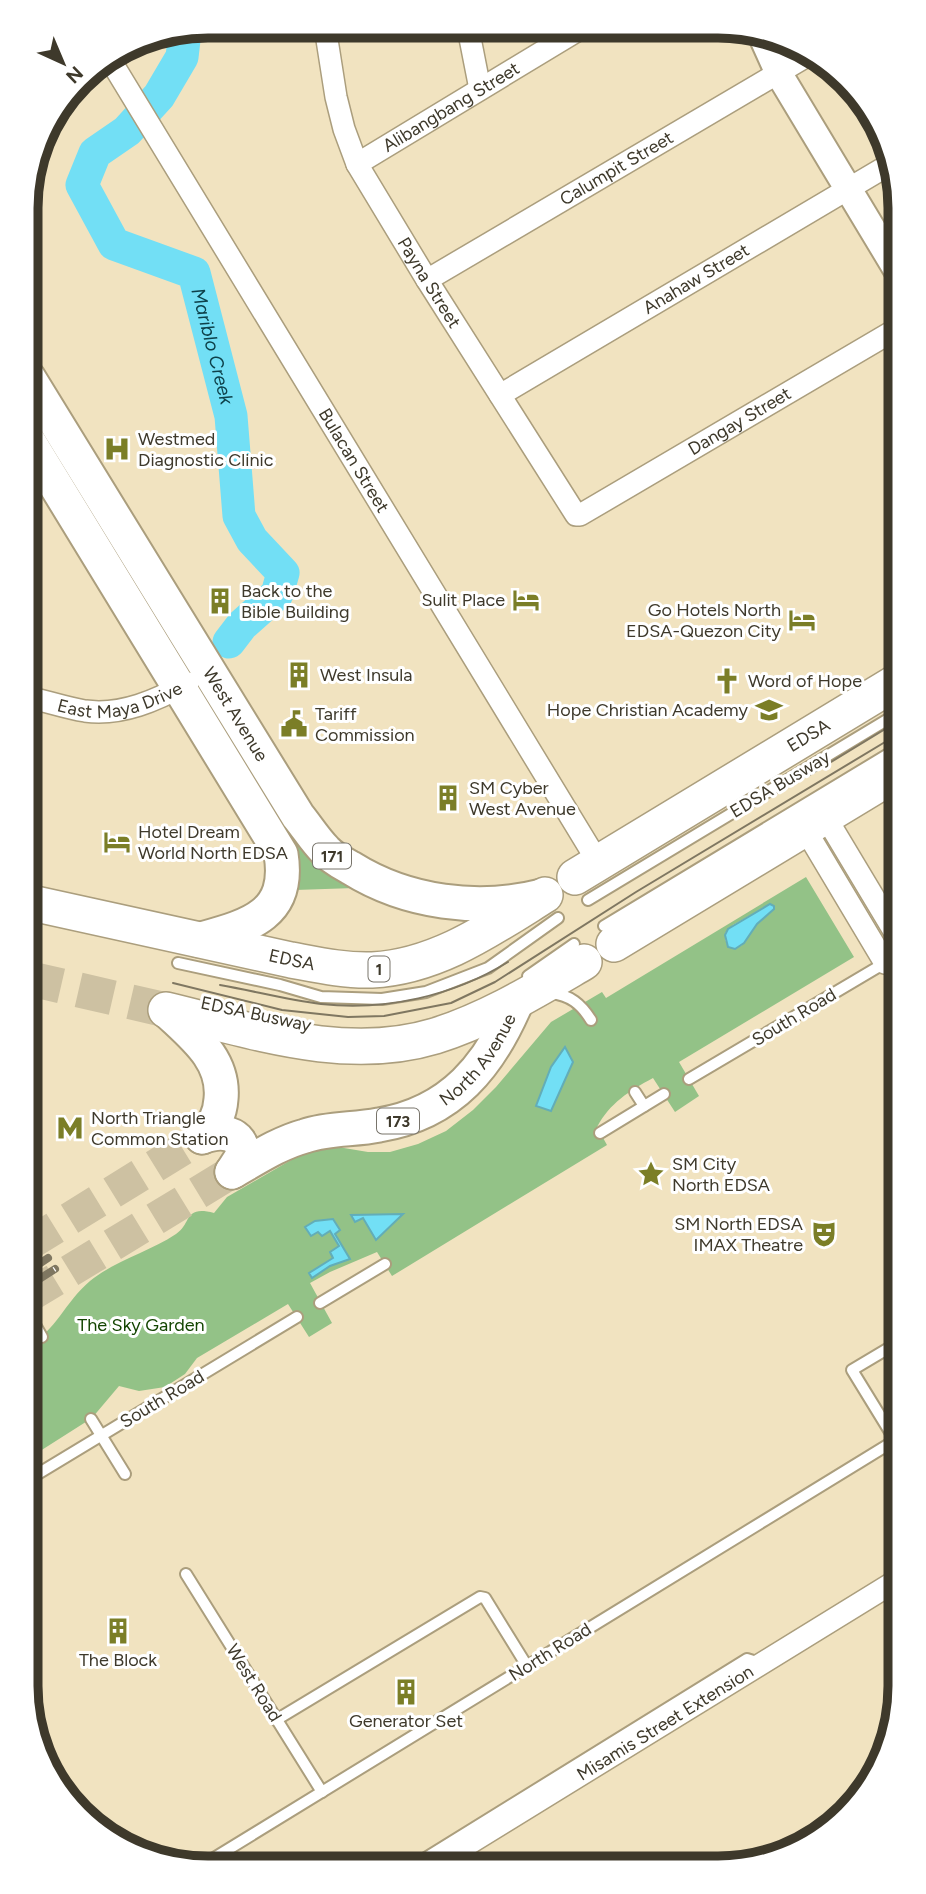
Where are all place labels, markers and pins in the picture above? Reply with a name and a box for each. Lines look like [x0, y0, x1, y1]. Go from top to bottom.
place label: Westmed Diagnostic Clinic [138, 428, 274, 471]
hospital icon: Westmed Diagnostic Clinic [102, 434, 132, 464]
place label: Back to the Bible Building [241, 580, 349, 623]
hotel icon: Sulit Place [511, 585, 541, 615]
building icon: Back to the Bible Building [205, 586, 235, 616]
place label: Sulit Place [421, 589, 505, 611]
place label: Go Hotels North EDSA-Quezon City [626, 599, 782, 642]
hotel icon: Go Hotels North EDSA-Quezon City [787, 605, 817, 635]
building icon: West Insula [284, 660, 314, 690]
place label: West Insula [320, 664, 413, 686]
church icon: Word of Hope [712, 666, 742, 696]
place label: Word of Hope [748, 670, 862, 692]
school or university icon: Hope Christian Academy [754, 695, 784, 725]
place label: Hope Christian Academy [547, 699, 749, 721]
place label: Tariff Commission [315, 703, 415, 746]
public building icon: Tariff Commission [279, 709, 309, 739]
place label: SM Cyber West Avenue [469, 777, 576, 820]
building icon: SM Cyber West Avenue [433, 783, 463, 813]
place label: Hotel Dream World North EDSA [138, 821, 288, 864]
hotel icon: Hotel Dream World North EDSA [102, 827, 132, 857]
place label: North Triangle Common Station [91, 1107, 228, 1150]
metro station icon: North Triangle Common Station [55, 1113, 85, 1143]
place label: SM City North EDSA [672, 1153, 770, 1196]
place icon: SM City North EDSA [636, 1159, 666, 1189]
place label: SM North EDSA IMAX Theatre [674, 1213, 803, 1256]
theatre icon: SM North EDSA IMAX Theatre [809, 1219, 839, 1249]
building icon: The Block [103, 1616, 133, 1646]
place label: The Block [79, 1649, 157, 1671]
building icon: Generator Set [391, 1677, 421, 1707]
place label: Generator Set [349, 1710, 463, 1732]

